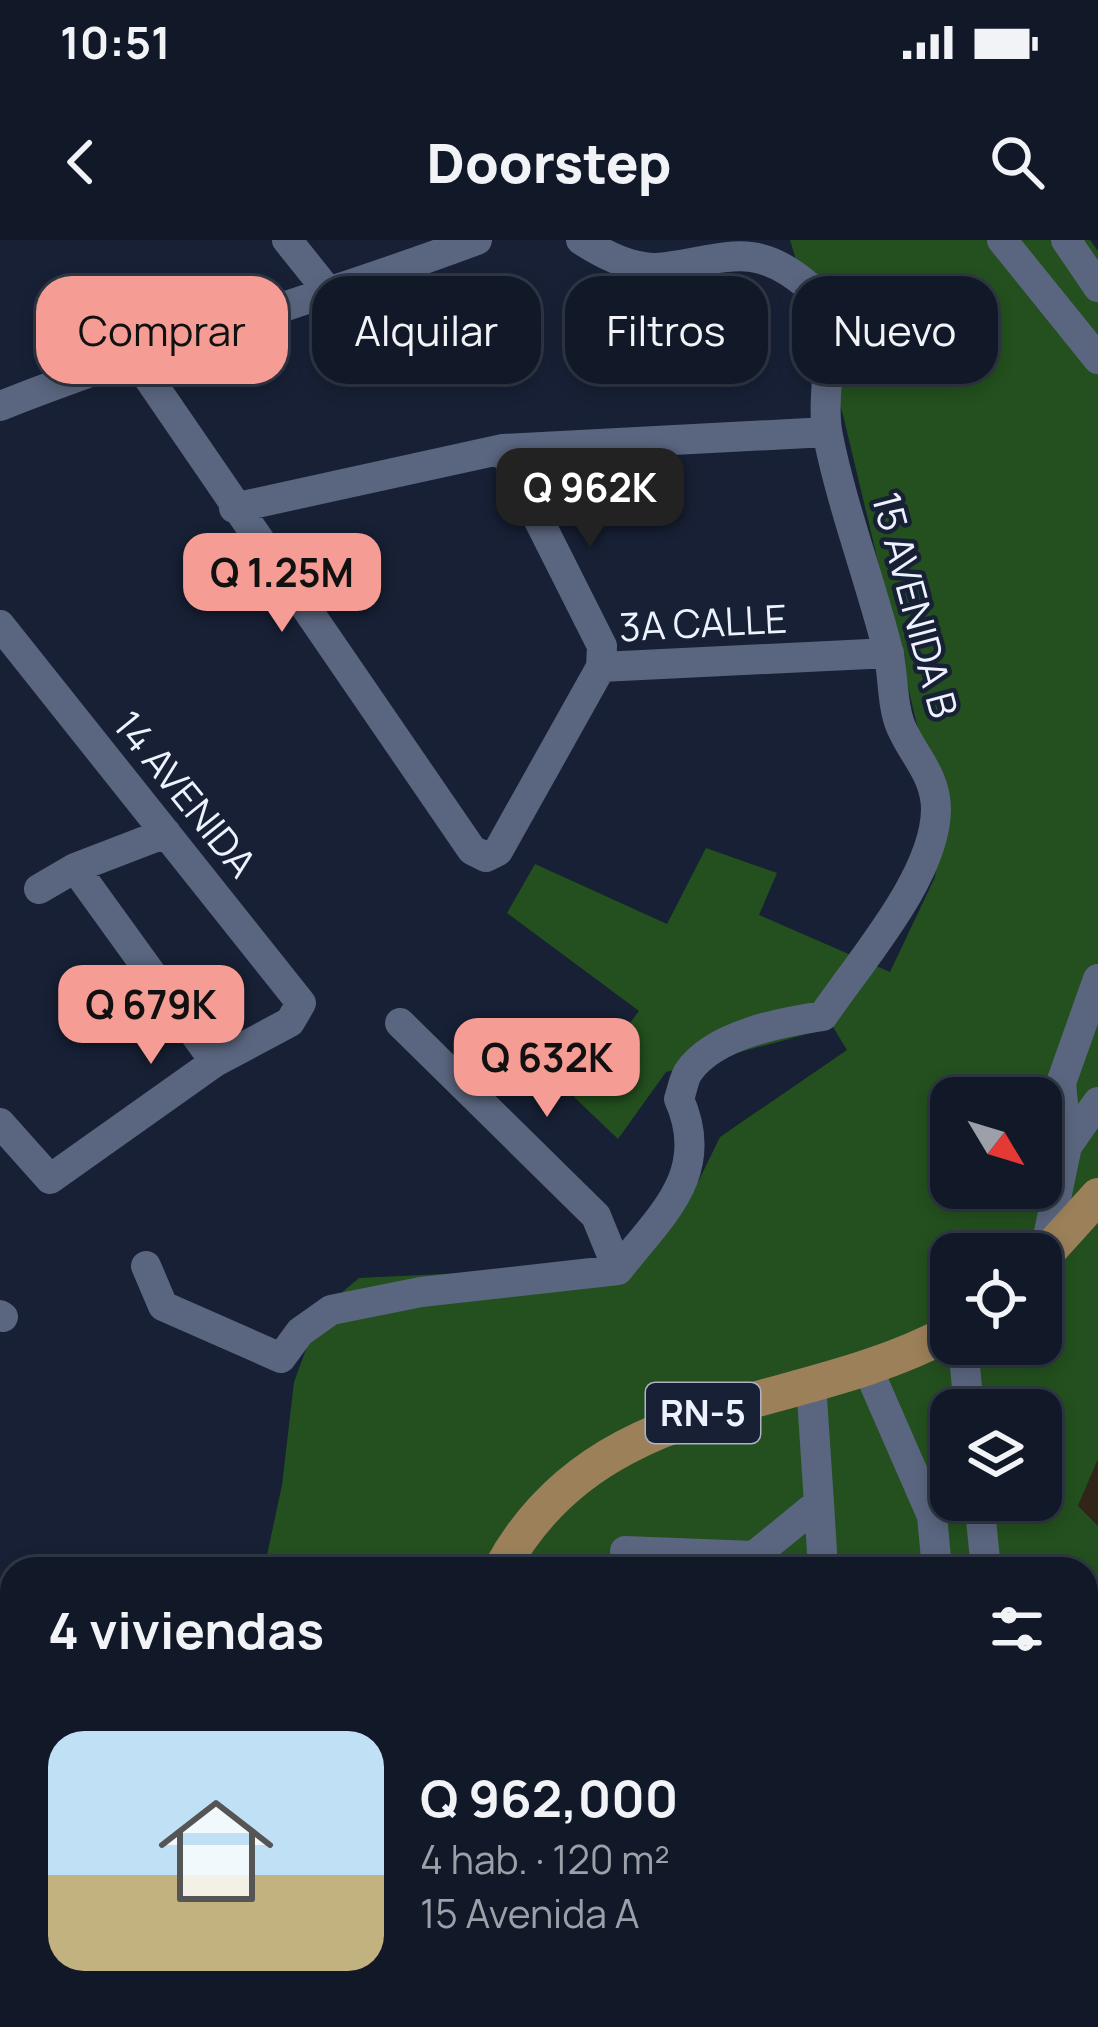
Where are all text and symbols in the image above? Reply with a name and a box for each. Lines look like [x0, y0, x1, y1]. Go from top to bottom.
text: 10:51 [60, 11, 171, 73]
text: Doorstep [427, 125, 671, 199]
icon: back [48, 129, 114, 195]
icon: search [984, 129, 1050, 195]
chip: Comprar [36, 276, 288, 384]
chip: Alquilar [312, 276, 541, 384]
chip: Filtros [565, 276, 768, 384]
chip: Nuevo [792, 276, 998, 384]
pin: Q 962K [492, 448, 688, 550]
text: Q 962K [523, 460, 657, 514]
street label: 15 AVENIDA B [860, 486, 972, 723]
pin: Q 1.25M [171, 533, 393, 635]
text: Q 1.25M [210, 545, 354, 599]
street label: 3A CALLE [618, 591, 788, 653]
street label: 14 AVENIDA [102, 699, 270, 888]
pin: Q 679K [53, 965, 249, 1067]
text: Q 679K [85, 977, 217, 1031]
pin: Q 632K [449, 1018, 645, 1120]
text: Q 632K [481, 1030, 613, 1084]
north arrow [930, 1077, 1062, 1209]
map controls [930, 1077, 1062, 1521]
button: locate [930, 1233, 1062, 1365]
road number: RN-5 [646, 1383, 760, 1443]
button: layers [930, 1389, 1062, 1521]
text: 4 viviendas [48, 1595, 324, 1664]
icon: filters [984, 1596, 1050, 1662]
text: Q 962,000 [420, 1763, 678, 1832]
icon: home [144, 1779, 288, 1923]
text: 4 hab. · 120 m² [420, 1832, 670, 1886]
text: 15 Avenida A [420, 1886, 639, 1940]

